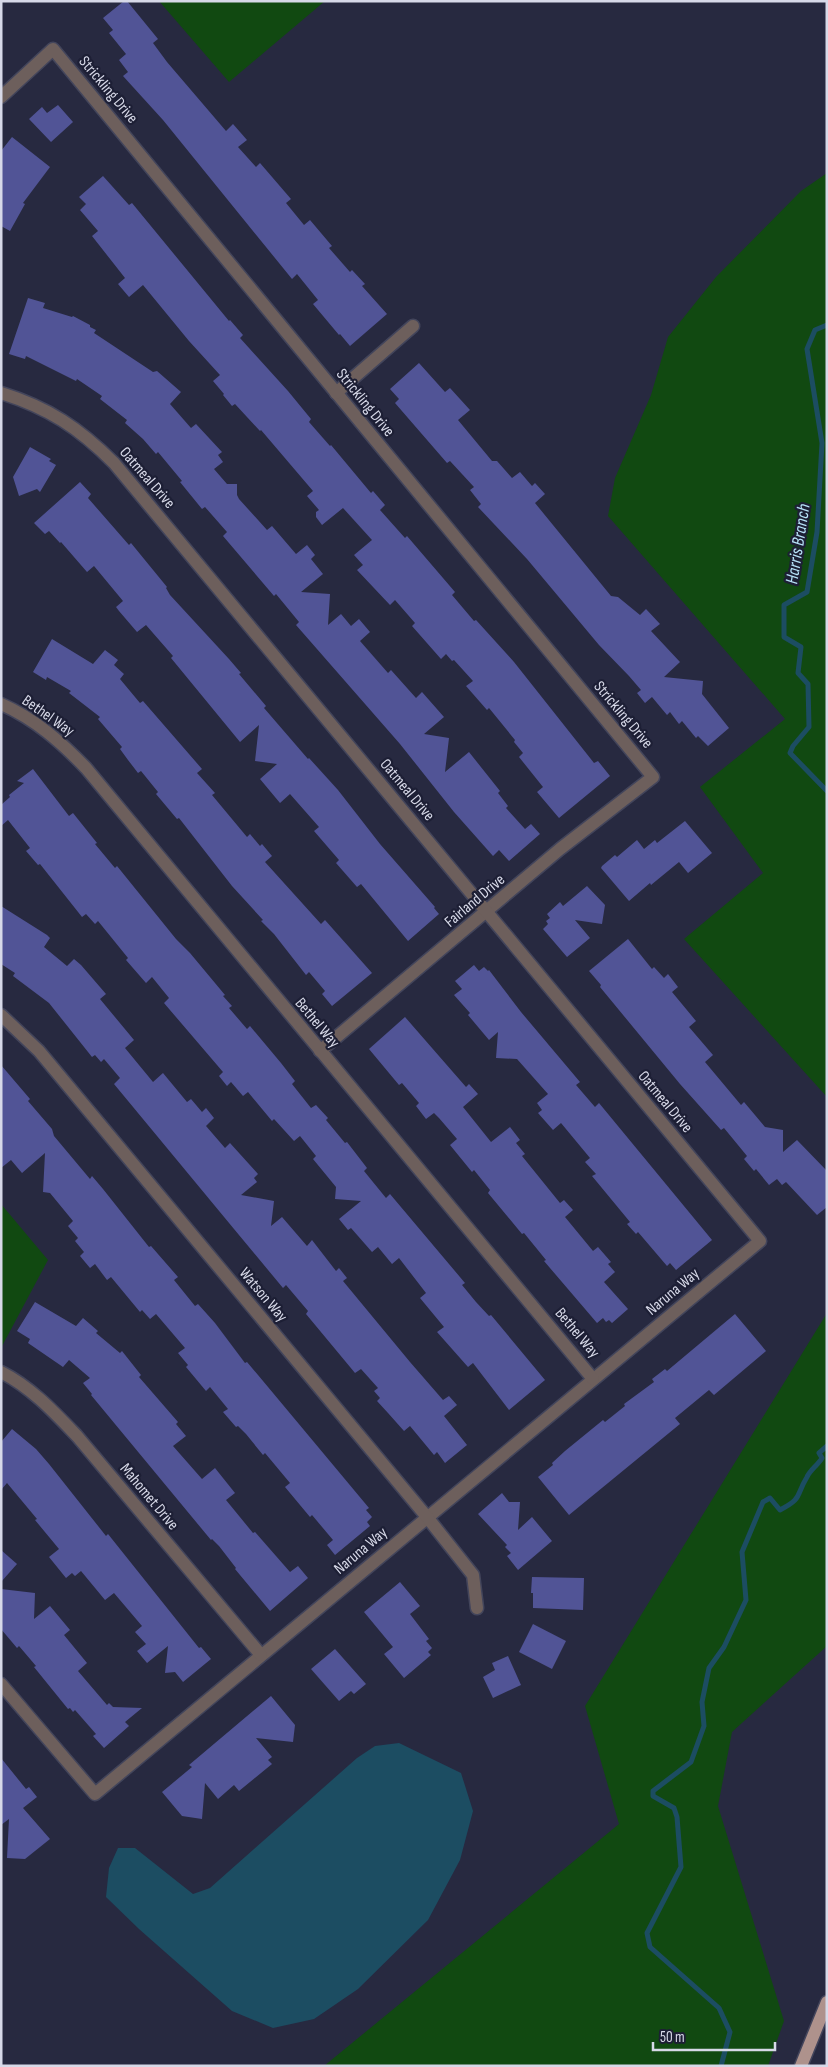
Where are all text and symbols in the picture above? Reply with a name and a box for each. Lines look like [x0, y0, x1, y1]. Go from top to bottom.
street label: Strickling Drive [74, 53, 142, 127]
street label: Strickling Drive [332, 365, 398, 441]
street label: Oatmeal Drive [115, 443, 179, 513]
water label: Harris Branch [781, 502, 815, 586]
street label: Strickling Drive [589, 678, 657, 752]
street label: Bethel Way [18, 691, 78, 741]
street label: Oatmeal Drive [376, 755, 438, 825]
street label: Fairland Drive [441, 870, 509, 932]
street label: Bethel Way [291, 994, 343, 1052]
street label: Oatmeal Drive [634, 1067, 696, 1137]
street label: Watson Way [235, 1264, 291, 1326]
street label: Naruna Way [643, 1264, 703, 1320]
street label: Bethel Way [551, 1304, 603, 1362]
street label: Mahomet Drive [116, 1460, 182, 1534]
street label: Naruna Way [331, 1523, 391, 1579]
scale bar [653, 2020, 776, 2052]
text: 50 m [660, 2028, 685, 2047]

